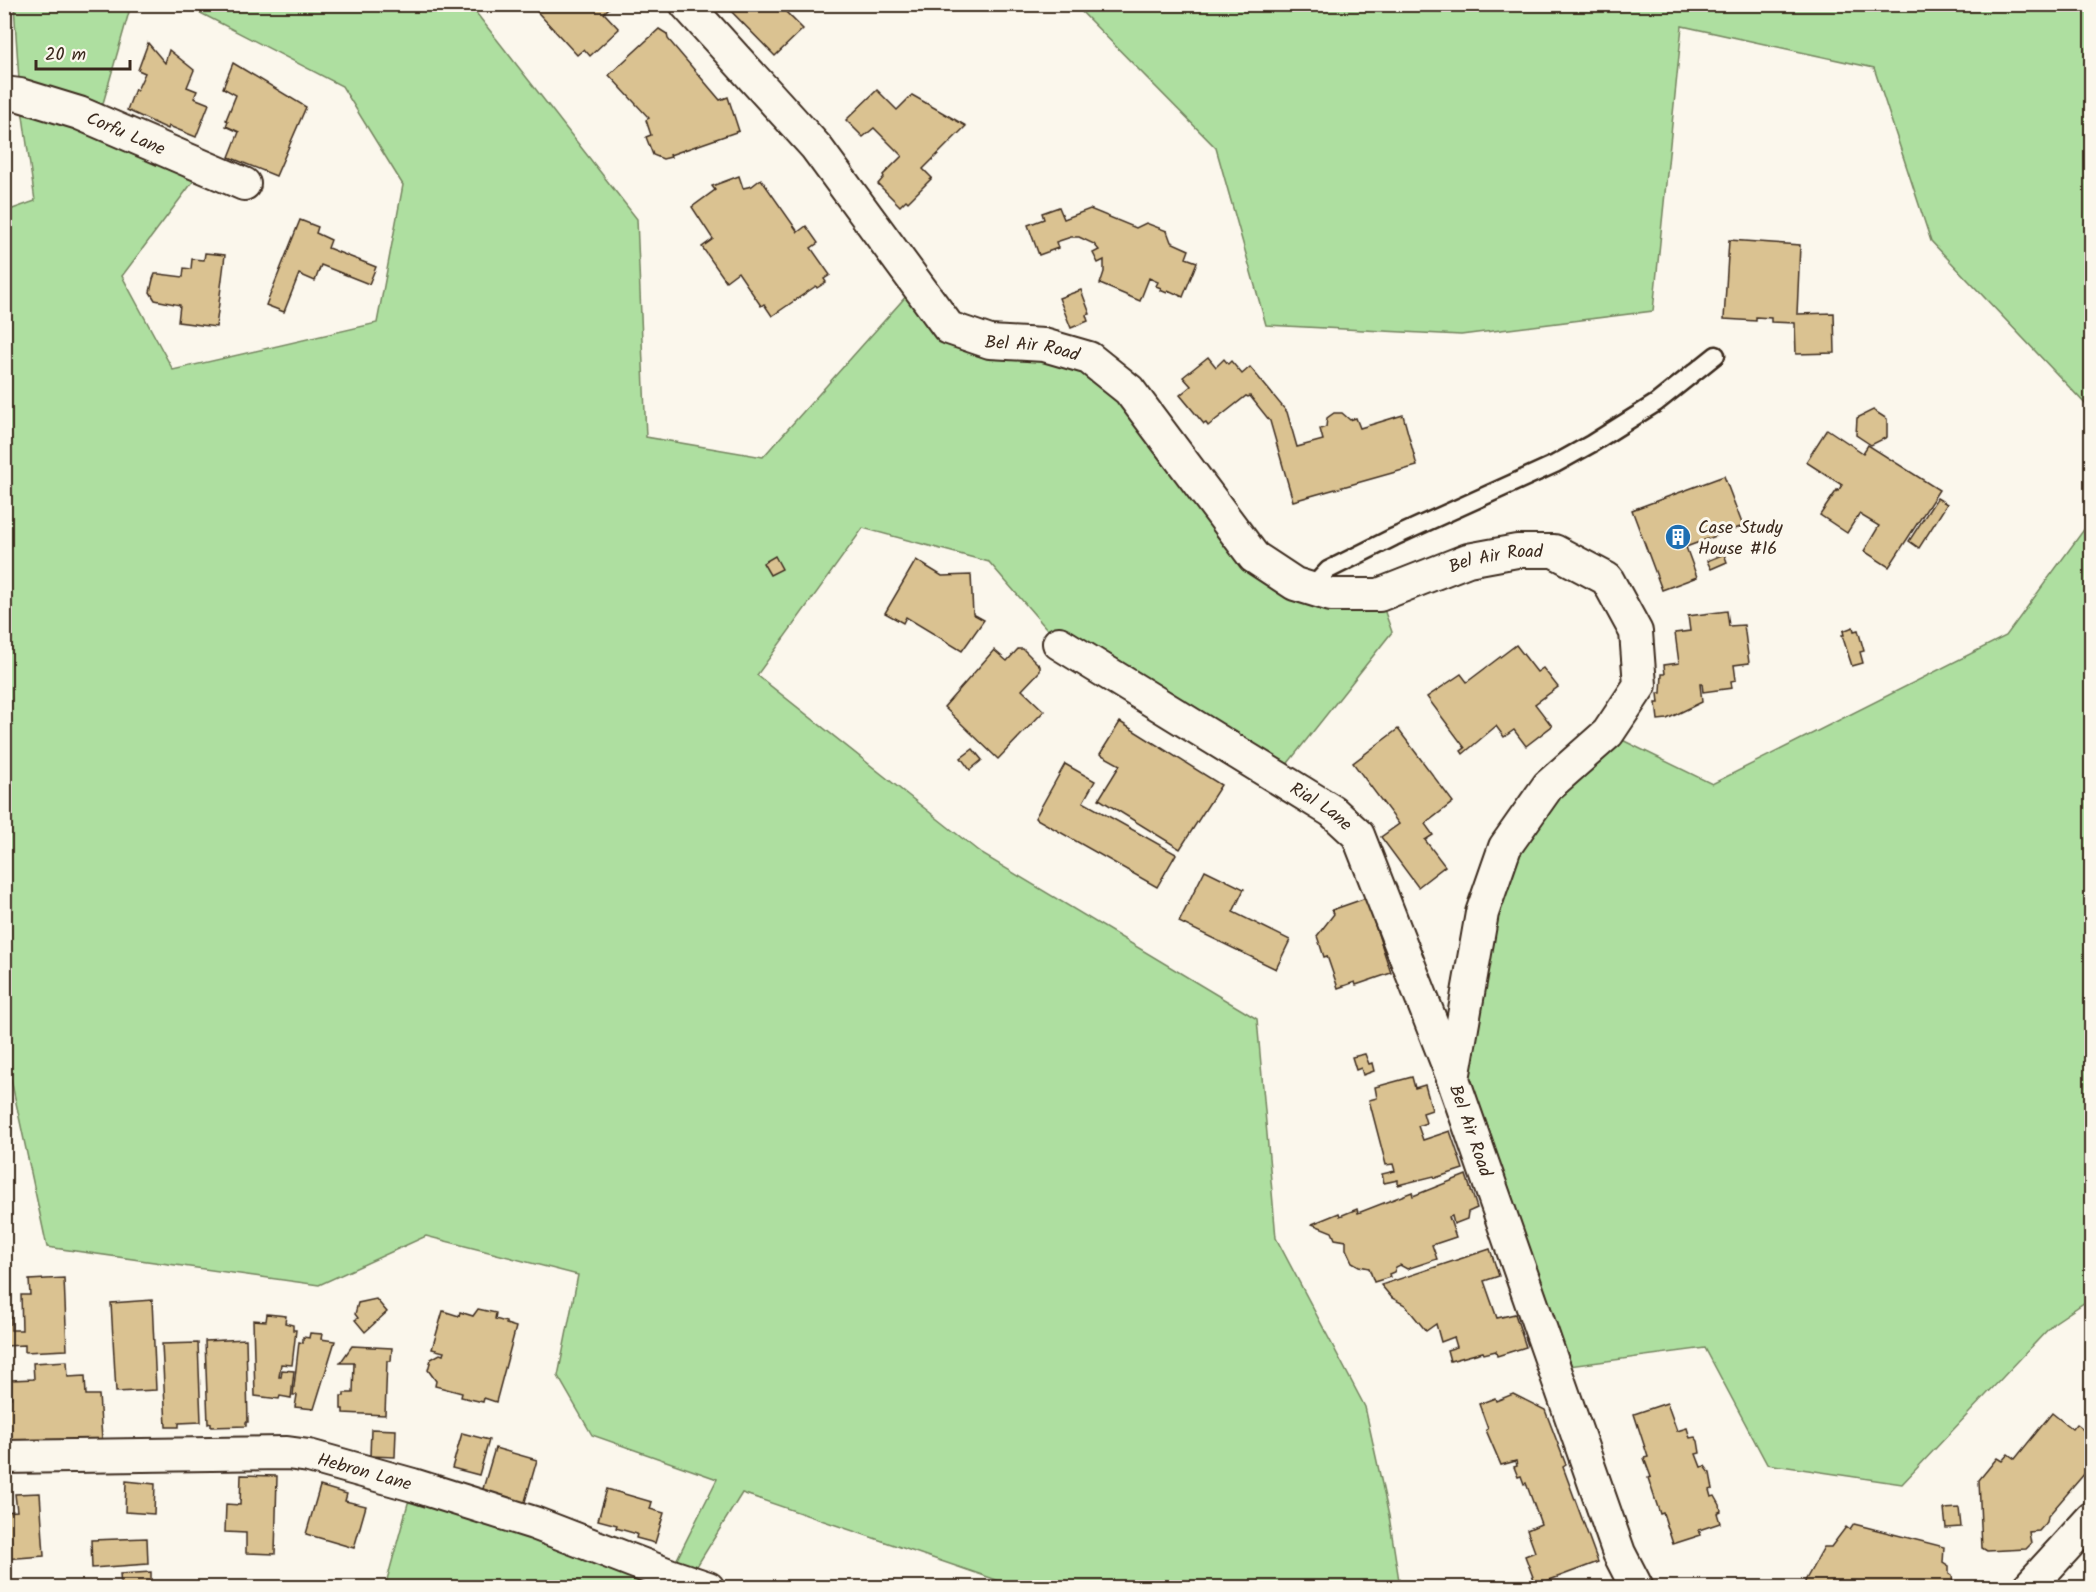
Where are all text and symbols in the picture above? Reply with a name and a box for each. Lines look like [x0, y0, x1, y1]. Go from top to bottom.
scale bar [36, 33, 130, 71]
text: 20 m [45, 41, 86, 70]
street label: Corfu Lane [81, 105, 170, 164]
street label: Bel Air Road [984, 329, 1084, 371]
place label: Case Study House #16 [1698, 514, 1783, 564]
building icon: Case Study House #16 [1663, 522, 1693, 552]
street label: Bel Air Road [1444, 538, 1544, 582]
street label: Rial Lane [1284, 775, 1358, 839]
street label: Bel Air Road [1440, 1081, 1499, 1182]
street label: Hebron Lane [314, 1446, 415, 1500]

